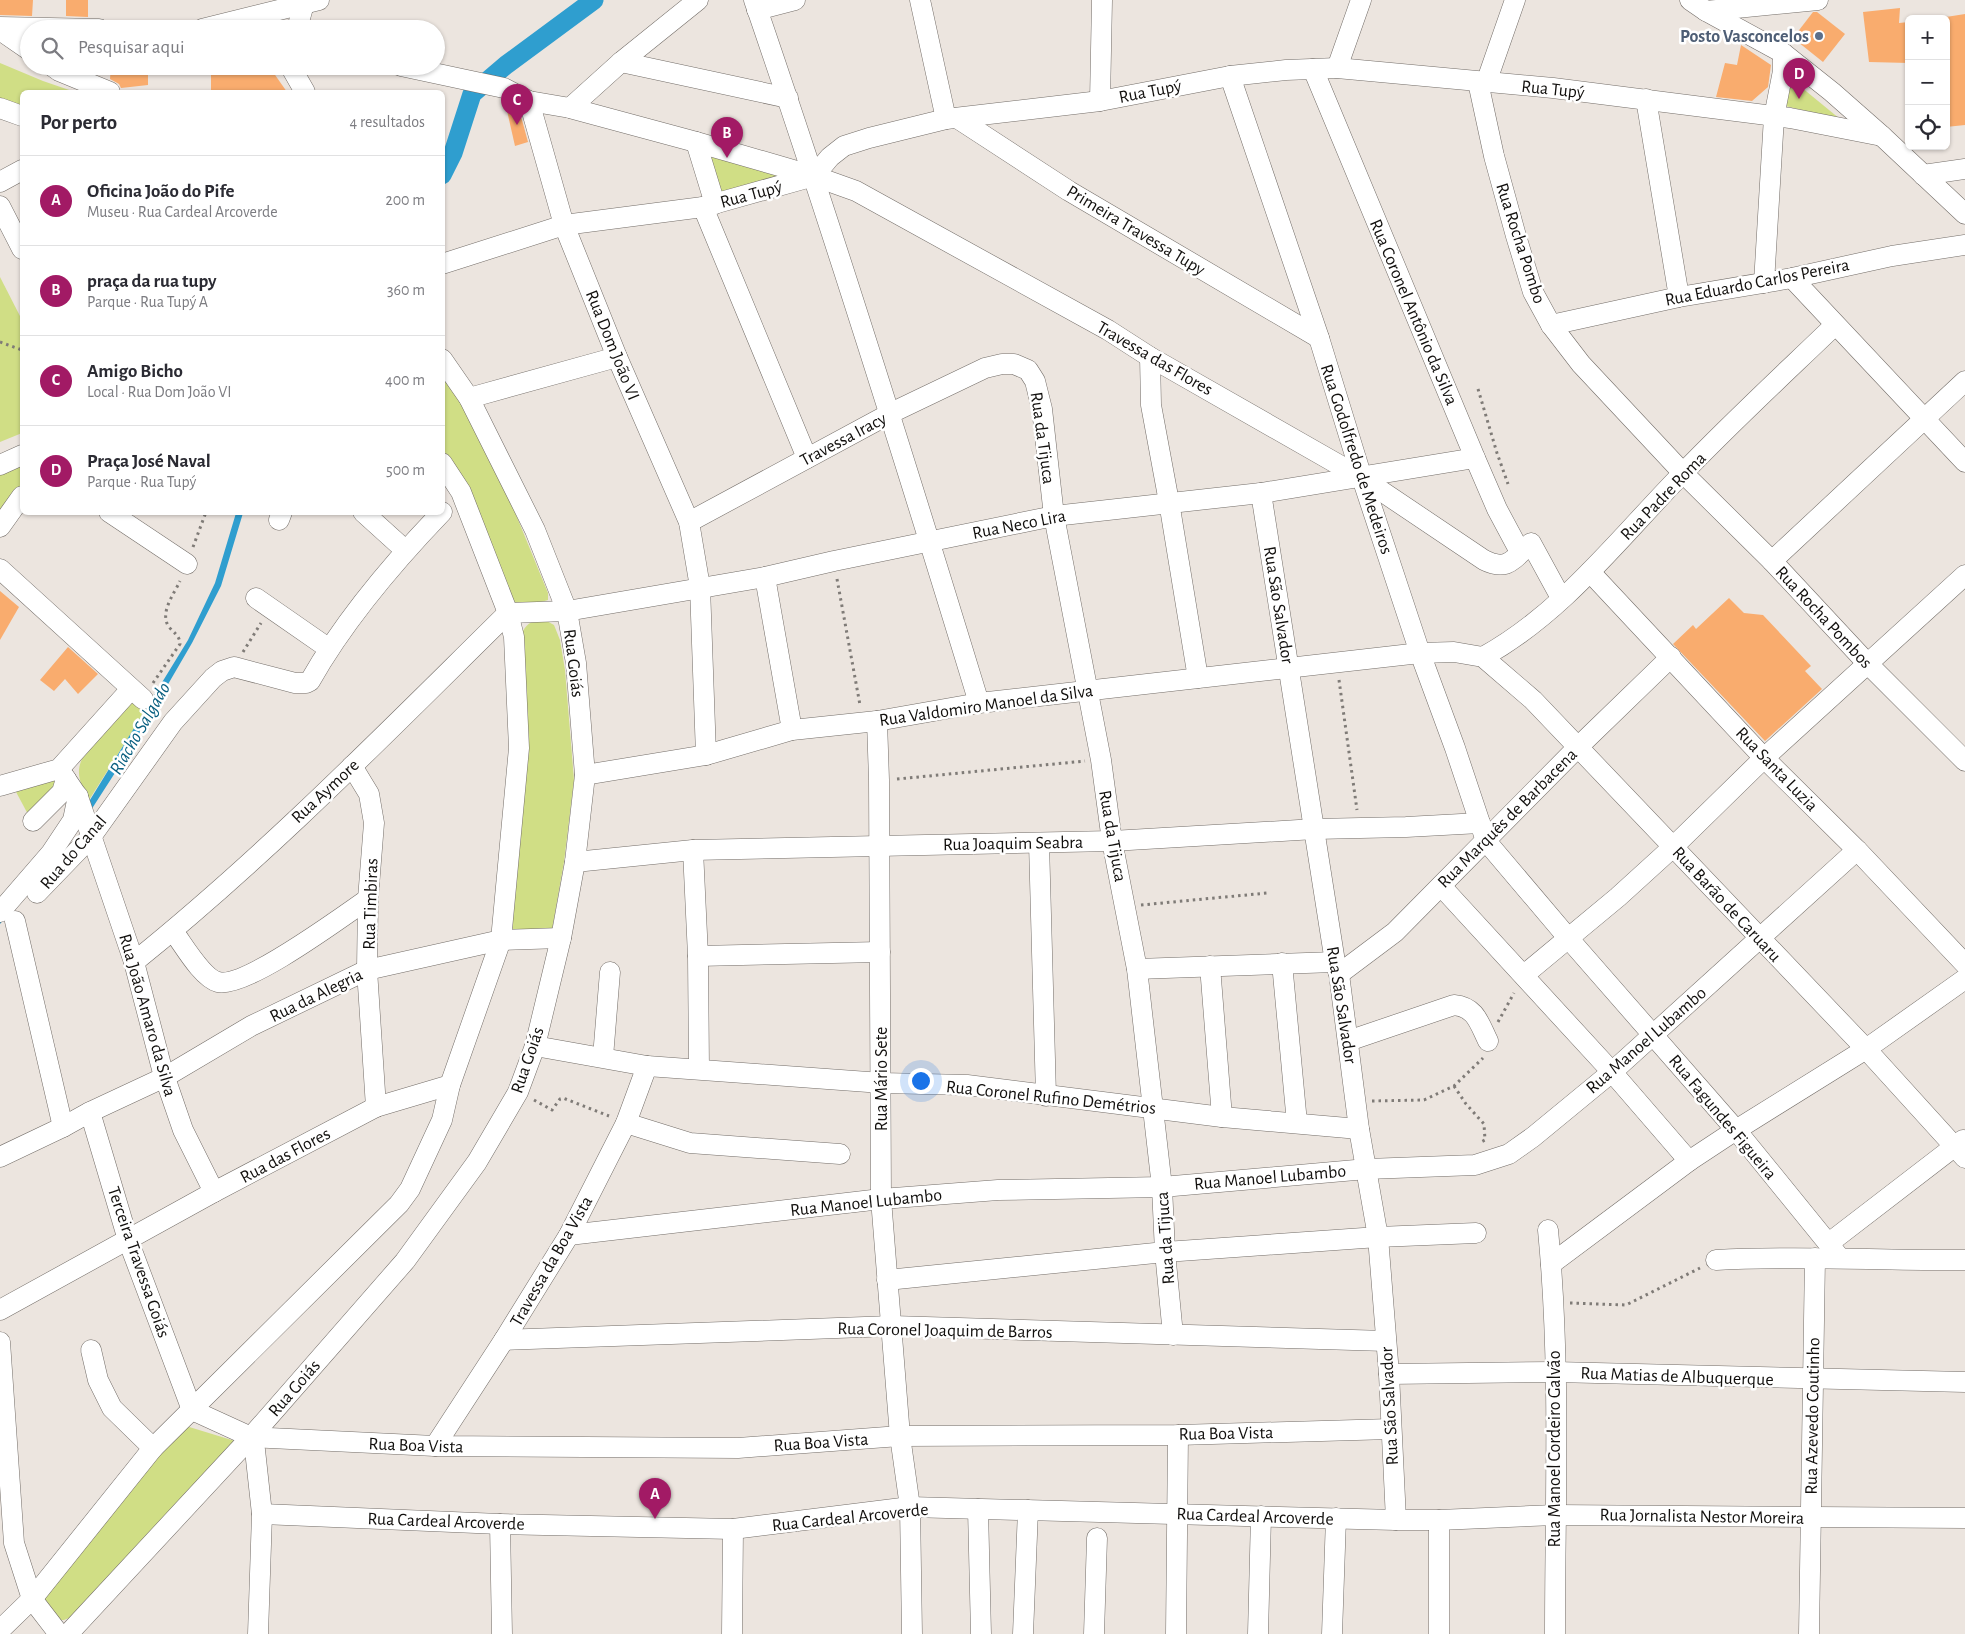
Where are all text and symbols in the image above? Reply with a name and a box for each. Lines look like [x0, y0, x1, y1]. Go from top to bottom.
map controls [1905, 15, 1950, 150]
button: + [1905, 15, 1950, 60]
search box [20, 20, 445, 75]
place label: Posto Vasconcelos [1680, 28, 1809, 46]
marker: Posto Vasconcelos [1813, 30, 1825, 42]
icon: search [38, 34, 66, 62]
text: Pesquisar aqui [78, 38, 184, 57]
pin: D [1783, 58, 1815, 99]
button: − [1905, 60, 1950, 105]
street label: Rua Tupý [1117, 77, 1183, 107]
street label: Rua Tupý [1520, 78, 1586, 102]
pin: C [501, 84, 533, 125]
button: locate [1905, 105, 1950, 150]
text: Por perto [40, 112, 117, 133]
text: 4 resultados [350, 114, 425, 130]
pin: B [711, 117, 743, 158]
street label: Rua Tupý [718, 178, 784, 212]
street label: Rua Rocha Pombo [1492, 181, 1548, 306]
text: Oficina João do Pife [87, 182, 234, 201]
street label: Primeira Travessa Tupy [1063, 182, 1208, 279]
text: A [51, 192, 61, 208]
text: 200 m [385, 192, 425, 208]
text: Museu · Rua Cardeal Arcoverde [87, 204, 278, 220]
street label: Rua Coronel Antônio da Silva [1366, 217, 1460, 408]
street label: Rua Eduardo Carlos Pereira [1663, 256, 1851, 310]
text: praça da rua tupy [87, 272, 217, 291]
text: B [51, 282, 61, 298]
text: 360 m [387, 282, 425, 298]
street label: Rua Dom João VI [582, 288, 642, 403]
text: Parque · Rua Tupý A [87, 294, 208, 310]
street label: Travessa das Flores [1093, 318, 1216, 399]
text: Amigo Bicho [87, 362, 183, 381]
street label: Rua Godolfredo de Medeiros [1317, 362, 1395, 557]
text: C [52, 372, 60, 388]
text: 400 m [385, 372, 425, 388]
text: Local · Rua Dom João VI [87, 384, 231, 400]
street label: Rua da Tijuca [1027, 391, 1057, 485]
street label: Travessa Iracy [797, 410, 890, 470]
street label: Rua Padre Roma [1618, 449, 1710, 544]
text: Praça José Naval [87, 452, 211, 471]
text: D [51, 462, 61, 478]
text: 500 m [386, 462, 425, 478]
text: Parque · Rua Tupý [87, 474, 196, 490]
street label: Rua Neco Lira [971, 507, 1067, 543]
street label: Rua São Salvador [1260, 545, 1296, 665]
street label: Rua Rocha Pombos [1772, 563, 1875, 672]
street label: Rua Goiás [560, 628, 586, 698]
water label: Riacho Salgado [106, 679, 174, 778]
street label: Rua Valdomiro Manoel da Silva [878, 682, 1094, 730]
street label: Rua Santa Luzia [1732, 724, 1821, 815]
street label: Rua Marquês de Barbacena [1435, 746, 1581, 892]
street label: Rua Aymore [288, 756, 363, 827]
street label: Rua da Tijuca [1095, 789, 1129, 883]
street label: Rua do Canal [37, 812, 110, 893]
street label: Rua Joaquim Seabra [943, 834, 1083, 854]
street label: Rua Barão de Caruaru [1669, 844, 1784, 966]
street label: Rua Timbiras [360, 858, 382, 950]
street label: Rua João Amaro da Silva [115, 932, 179, 1099]
street label: Rua São Salvador [1323, 945, 1359, 1065]
street label: Rua da Alegria [267, 966, 366, 1026]
street label: Rua Manoel Lubambo [1583, 984, 1710, 1098]
street label: Rua Goiás [508, 1025, 548, 1096]
street label: Rua Mário Sete [873, 1027, 891, 1131]
street label: Rua Fagundes Figueira [1665, 1052, 1779, 1183]
your location [908, 1068, 934, 1094]
street label: Rua Coronel Rufino Demétrios [945, 1078, 1157, 1118]
street label: Rua das Flores [238, 1125, 333, 1187]
street label: Rua Manoel Lubambo [1193, 1162, 1347, 1194]
street label: Terceira Travessa Goiás [104, 1184, 172, 1340]
street label: Rua Manoel Lubambo [789, 1186, 943, 1220]
street label: Rua da Tijuca [1154, 1191, 1178, 1285]
street label: Travessa da Boa Vista [507, 1193, 596, 1330]
street label: Rua Coronel Joaquim de Barros [837, 1320, 1053, 1342]
street label: Rua Azevedo Coutinho [1803, 1337, 1823, 1495]
street label: Rua São Salvador [1378, 1346, 1402, 1466]
street label: Rua Manoel Cordeiro Galvão [1546, 1350, 1564, 1547]
street label: Rua Goiás [265, 1357, 324, 1420]
street label: Rua Matias de Albuquerque [1580, 1365, 1774, 1389]
street label: Rua Boa Vista [1178, 1424, 1274, 1444]
street label: Rua Boa Vista [773, 1431, 869, 1455]
street label: Rua Boa Vista [368, 1435, 464, 1457]
pin: A [639, 1478, 671, 1519]
street label: Rua Cardeal Arcoverde [771, 1501, 929, 1535]
street label: Rua Cardeal Arcoverde [1176, 1505, 1334, 1529]
street label: Rua Jornalista Nestor Moreira [1600, 1506, 1804, 1528]
street label: Rua Cardeal Arcoverde [367, 1510, 525, 1534]

